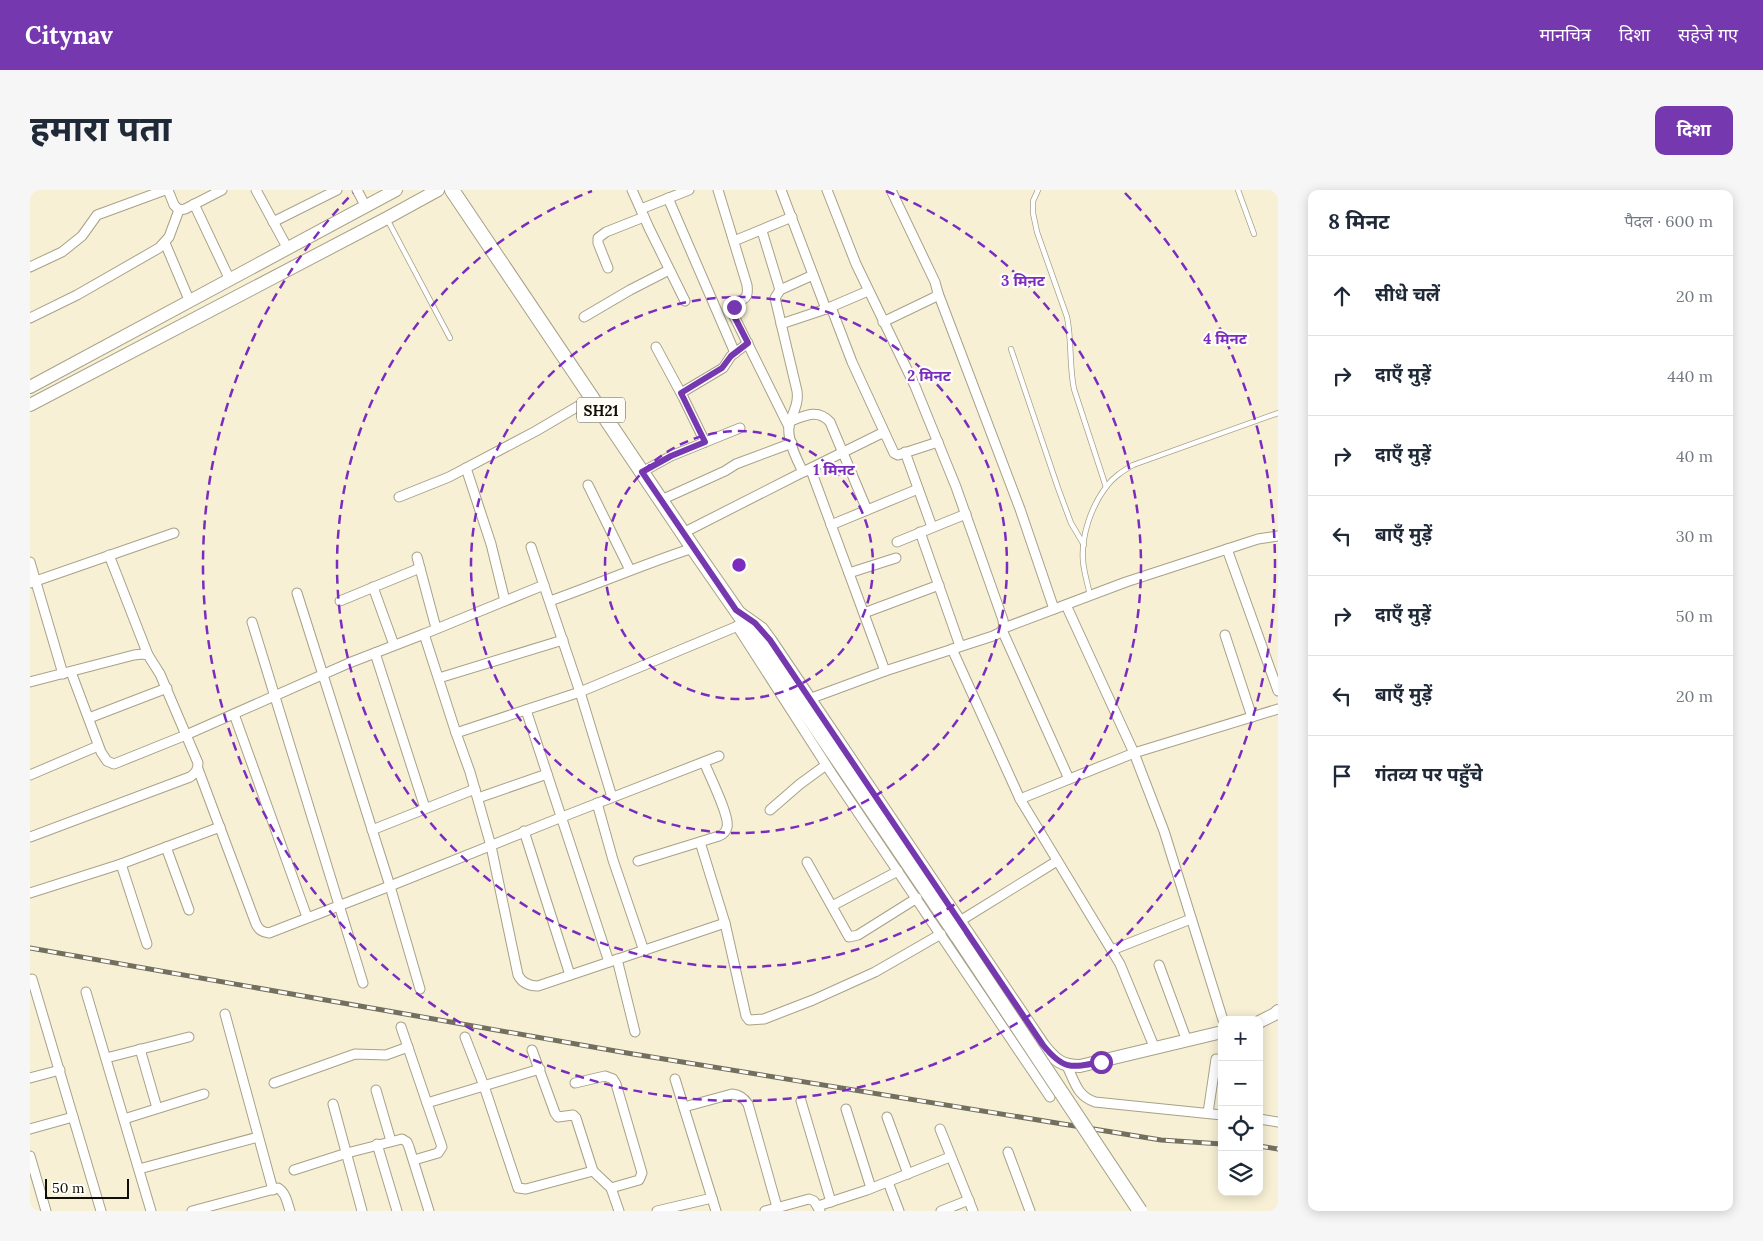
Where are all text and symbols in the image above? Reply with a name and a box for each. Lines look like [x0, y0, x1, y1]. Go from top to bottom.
text: Citynav [25, 20, 113, 51]
text: मानचित्र [1540, 23, 1591, 46]
text: दिशा [1619, 23, 1650, 46]
text: सहेजे गए [1678, 23, 1738, 46]
text: हमारा पता [30, 106, 171, 151]
button: दिशा [1655, 106, 1733, 155]
text: 8 मिनट [1328, 208, 1390, 235]
text: पैदल · 600 m [1625, 211, 1713, 231]
text: 3 मिनट [1001, 271, 1046, 290]
icon: ahead [1328, 282, 1356, 310]
text: सीधे चलें [1375, 282, 1440, 306]
text: 20 m [1676, 286, 1713, 306]
route end [723, 296, 746, 319]
text: 4 मिनट [1203, 329, 1248, 348]
icon: right [1328, 362, 1356, 390]
text: दाएँ मुड़ें [1375, 362, 1431, 386]
text: 2 मिनट [907, 366, 952, 385]
text: 440 m [1667, 366, 1713, 386]
road number: SH21 [577, 398, 625, 422]
icon: right [1328, 442, 1356, 470]
text: दाएँ मुड़ें [1375, 442, 1431, 466]
text: 40 m [1676, 446, 1713, 466]
text: 1 मिनट [813, 460, 856, 479]
icon: left [1328, 522, 1356, 550]
text: बाएँ मुड़ें [1375, 522, 1432, 546]
text: 30 m [1676, 526, 1713, 546]
centre of rings [730, 556, 748, 574]
icon: right [1328, 602, 1356, 630]
text: दाएँ मुड़ें [1375, 602, 1431, 626]
text: 50 m [1676, 606, 1713, 626]
icon: left [1328, 682, 1356, 710]
text: बाएँ मुड़ें [1375, 682, 1432, 706]
text: 20 m [1676, 686, 1713, 706]
icon: arrive [1328, 762, 1356, 790]
text: गंतव्य पर पहुँचे [1375, 762, 1483, 786]
map controls [1218, 1016, 1263, 1196]
button: + [1218, 1016, 1263, 1061]
route start [1090, 1051, 1113, 1074]
button: − [1218, 1061, 1263, 1106]
button: locate [1218, 1106, 1263, 1151]
button: layers [1218, 1151, 1263, 1196]
scale bar [45, 1176, 129, 1199]
text: 50 m [52, 1179, 85, 1197]

